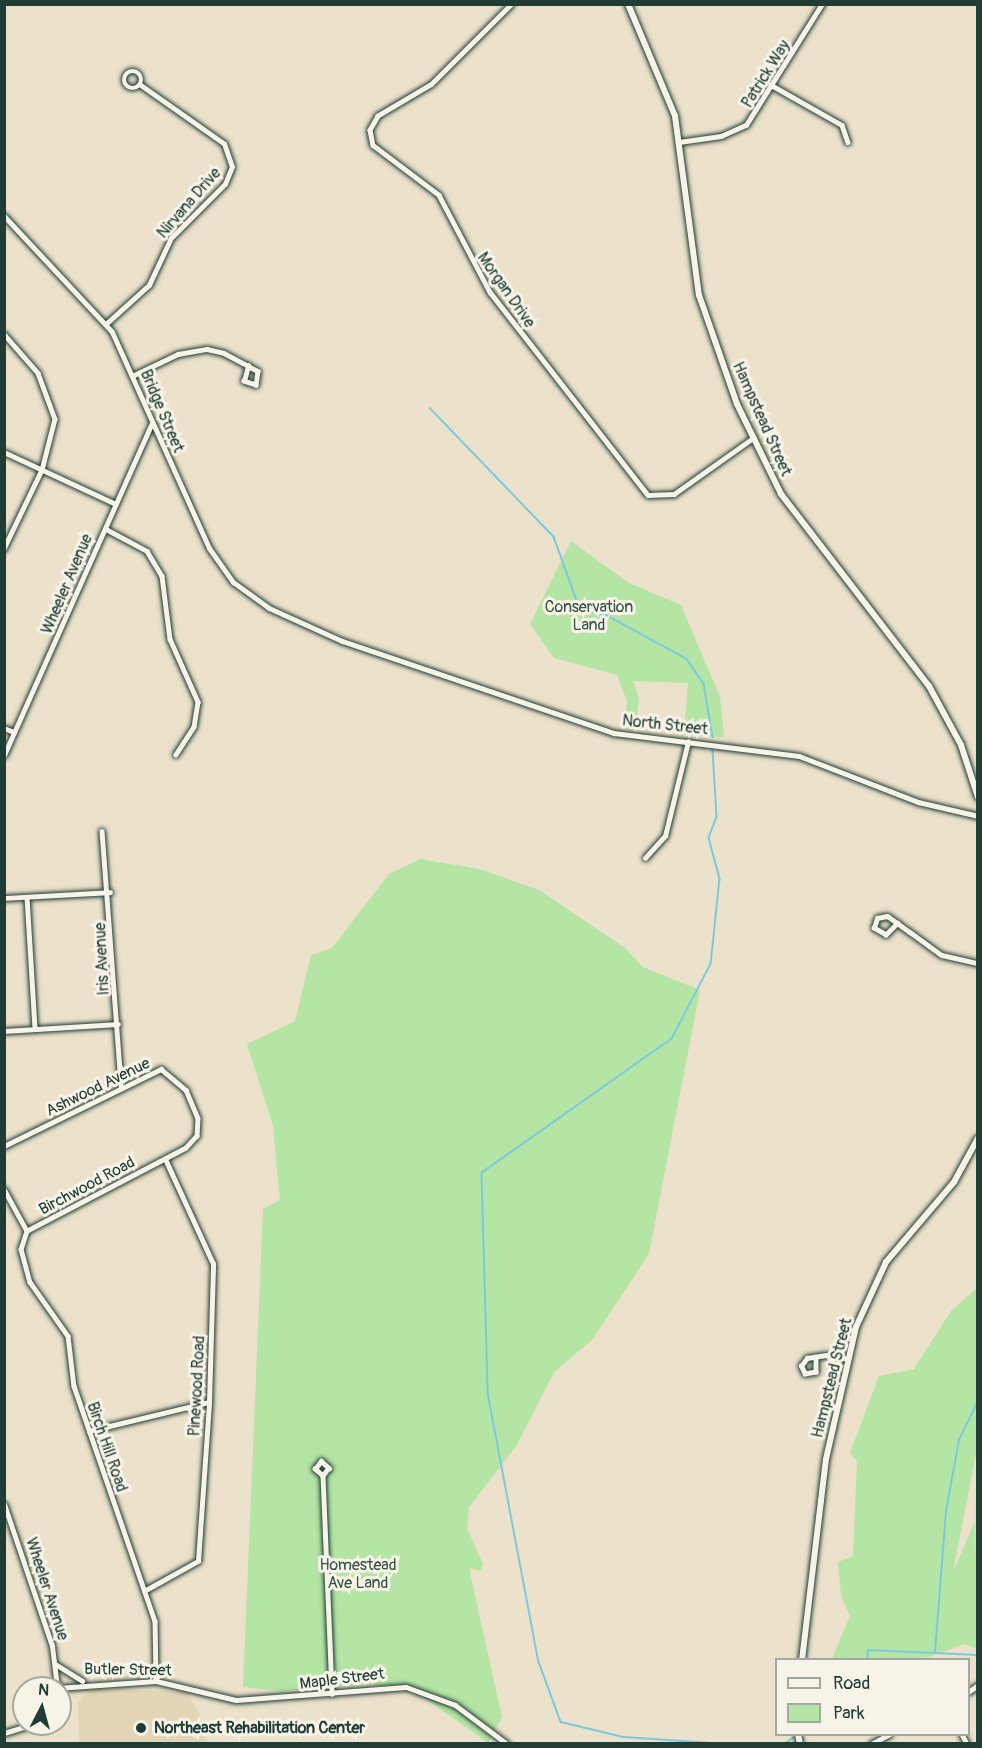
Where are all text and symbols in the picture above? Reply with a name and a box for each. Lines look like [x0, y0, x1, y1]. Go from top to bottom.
street label: Patrick Way [738, 37, 794, 111]
street label: Nirvana Drive [153, 164, 225, 242]
street label: Morgan Drive [473, 249, 539, 331]
street label: Hampstead Street [728, 359, 796, 479]
street label: Bridge Street [136, 367, 188, 455]
street label: Wheeler Avenue [37, 531, 97, 637]
park label: Conservation Land [545, 597, 633, 635]
street label: North Street [621, 711, 709, 739]
street label: Iris Avenue [91, 922, 113, 996]
street label: Ashwood Avenue [43, 1053, 153, 1121]
street label: Birchwood Road [36, 1153, 138, 1219]
street label: Hampstead Street [808, 1316, 856, 1440]
street label: Pinewood Road [185, 1335, 209, 1437]
street label: Birch Hill Road [83, 1399, 131, 1495]
street label: Wheeler Avenue [21, 1535, 73, 1643]
park label: Homestead Ave Land [319, 1555, 397, 1593]
legend [775, 1658, 970, 1736]
street label: Butler Street [84, 1660, 172, 1680]
street label: Maple Street [299, 1664, 385, 1694]
text: Road [833, 1672, 870, 1695]
north arrow [12, 1676, 72, 1736]
text: N [37, 1680, 50, 1701]
text: Park [833, 1702, 865, 1725]
place label: Northeast Rehabilitation Center [154, 1718, 365, 1738]
marker: Northeast Rehabilitation Center [132, 1719, 150, 1737]

